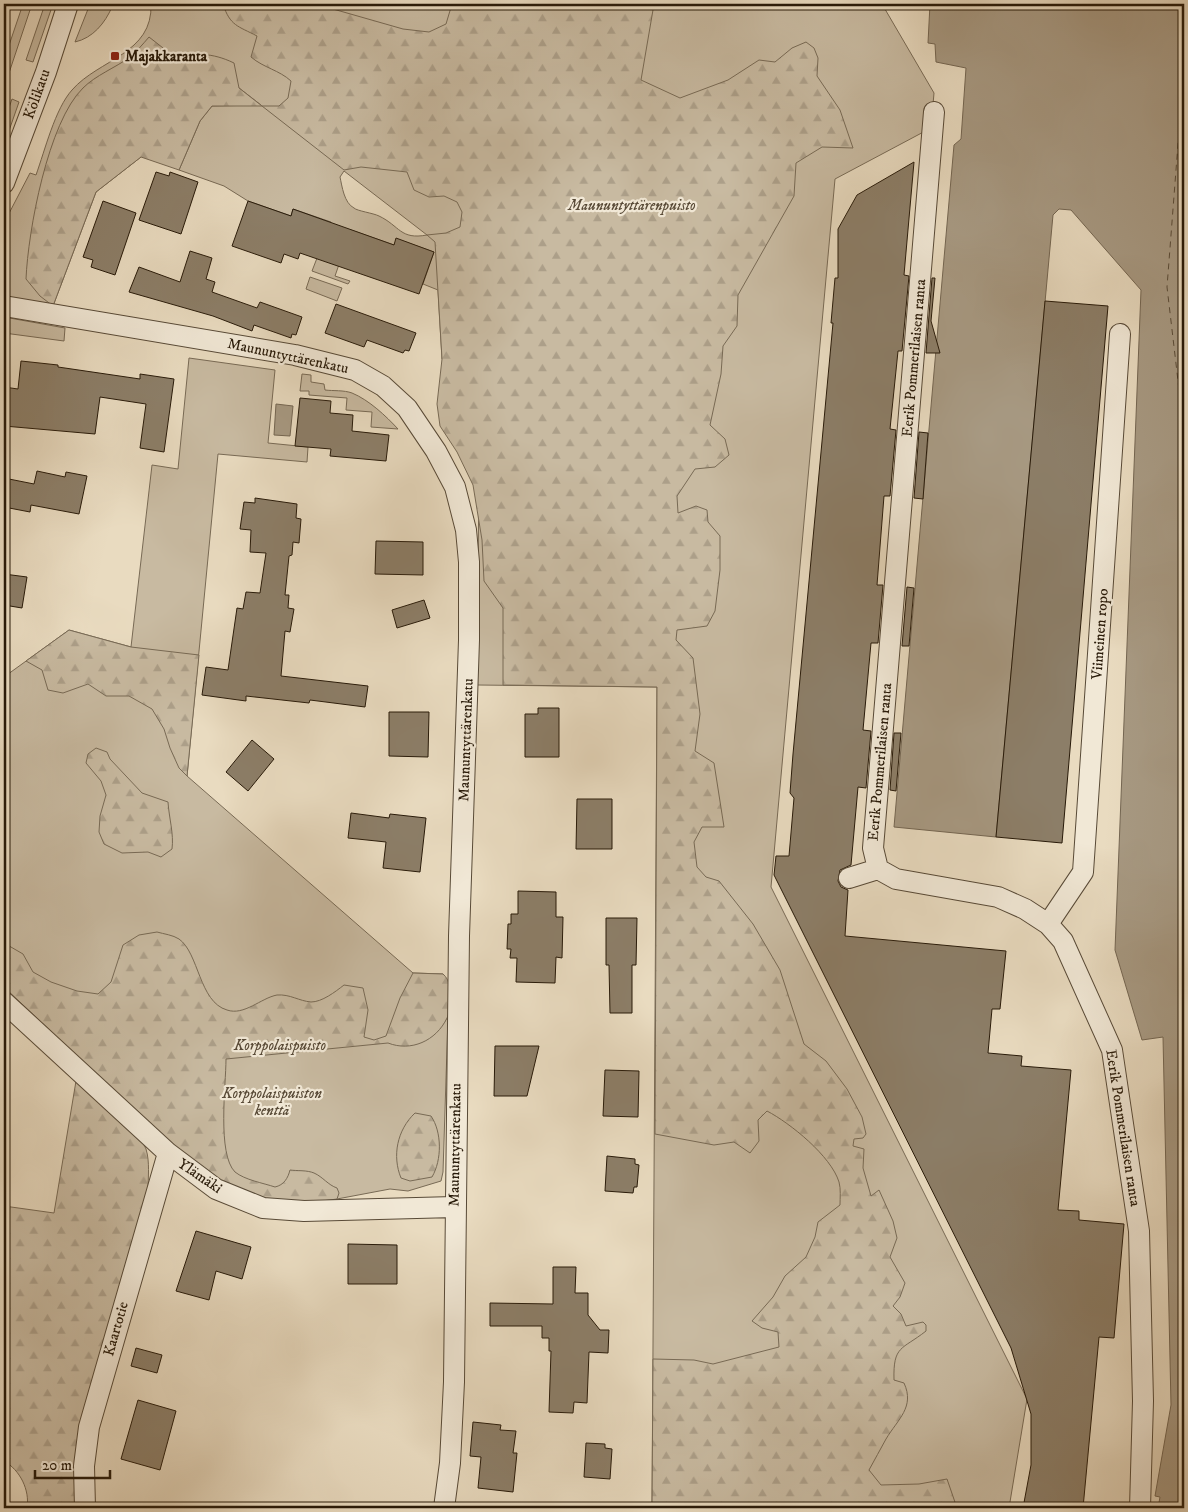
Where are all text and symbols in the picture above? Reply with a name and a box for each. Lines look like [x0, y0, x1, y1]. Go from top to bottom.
place label: Majakkaranta [125, 47, 208, 66]
marker: Majakkaranta [109, 50, 121, 62]
street label: Kölikatu [19, 66, 55, 122]
park label: Maununtyttärenpuisto [567, 196, 696, 215]
street label: Eerik Pommerilaisen ranta [898, 277, 930, 438]
street label: Maununtyttärenkatu [226, 334, 350, 378]
street label: Viimeinen ropo [1087, 588, 1113, 681]
street label: Maununtyttärenkatu [454, 678, 478, 802]
street label: Eerik Pommerilaisen ranta [864, 681, 896, 842]
park label: Korppolaispuisto [233, 1036, 326, 1055]
street label: Eerik Pommerilaisen ranta [1101, 1048, 1145, 1208]
street label: Maununtyttärenkatu [444, 1083, 466, 1207]
park label: Korppolaispuiston kenttä [221, 1084, 322, 1120]
street label: Ylämäki [174, 1154, 226, 1198]
street label: Kaartotie [99, 1300, 133, 1358]
scale bar [35, 1447, 110, 1479]
text: 20 m [42, 1456, 72, 1475]

